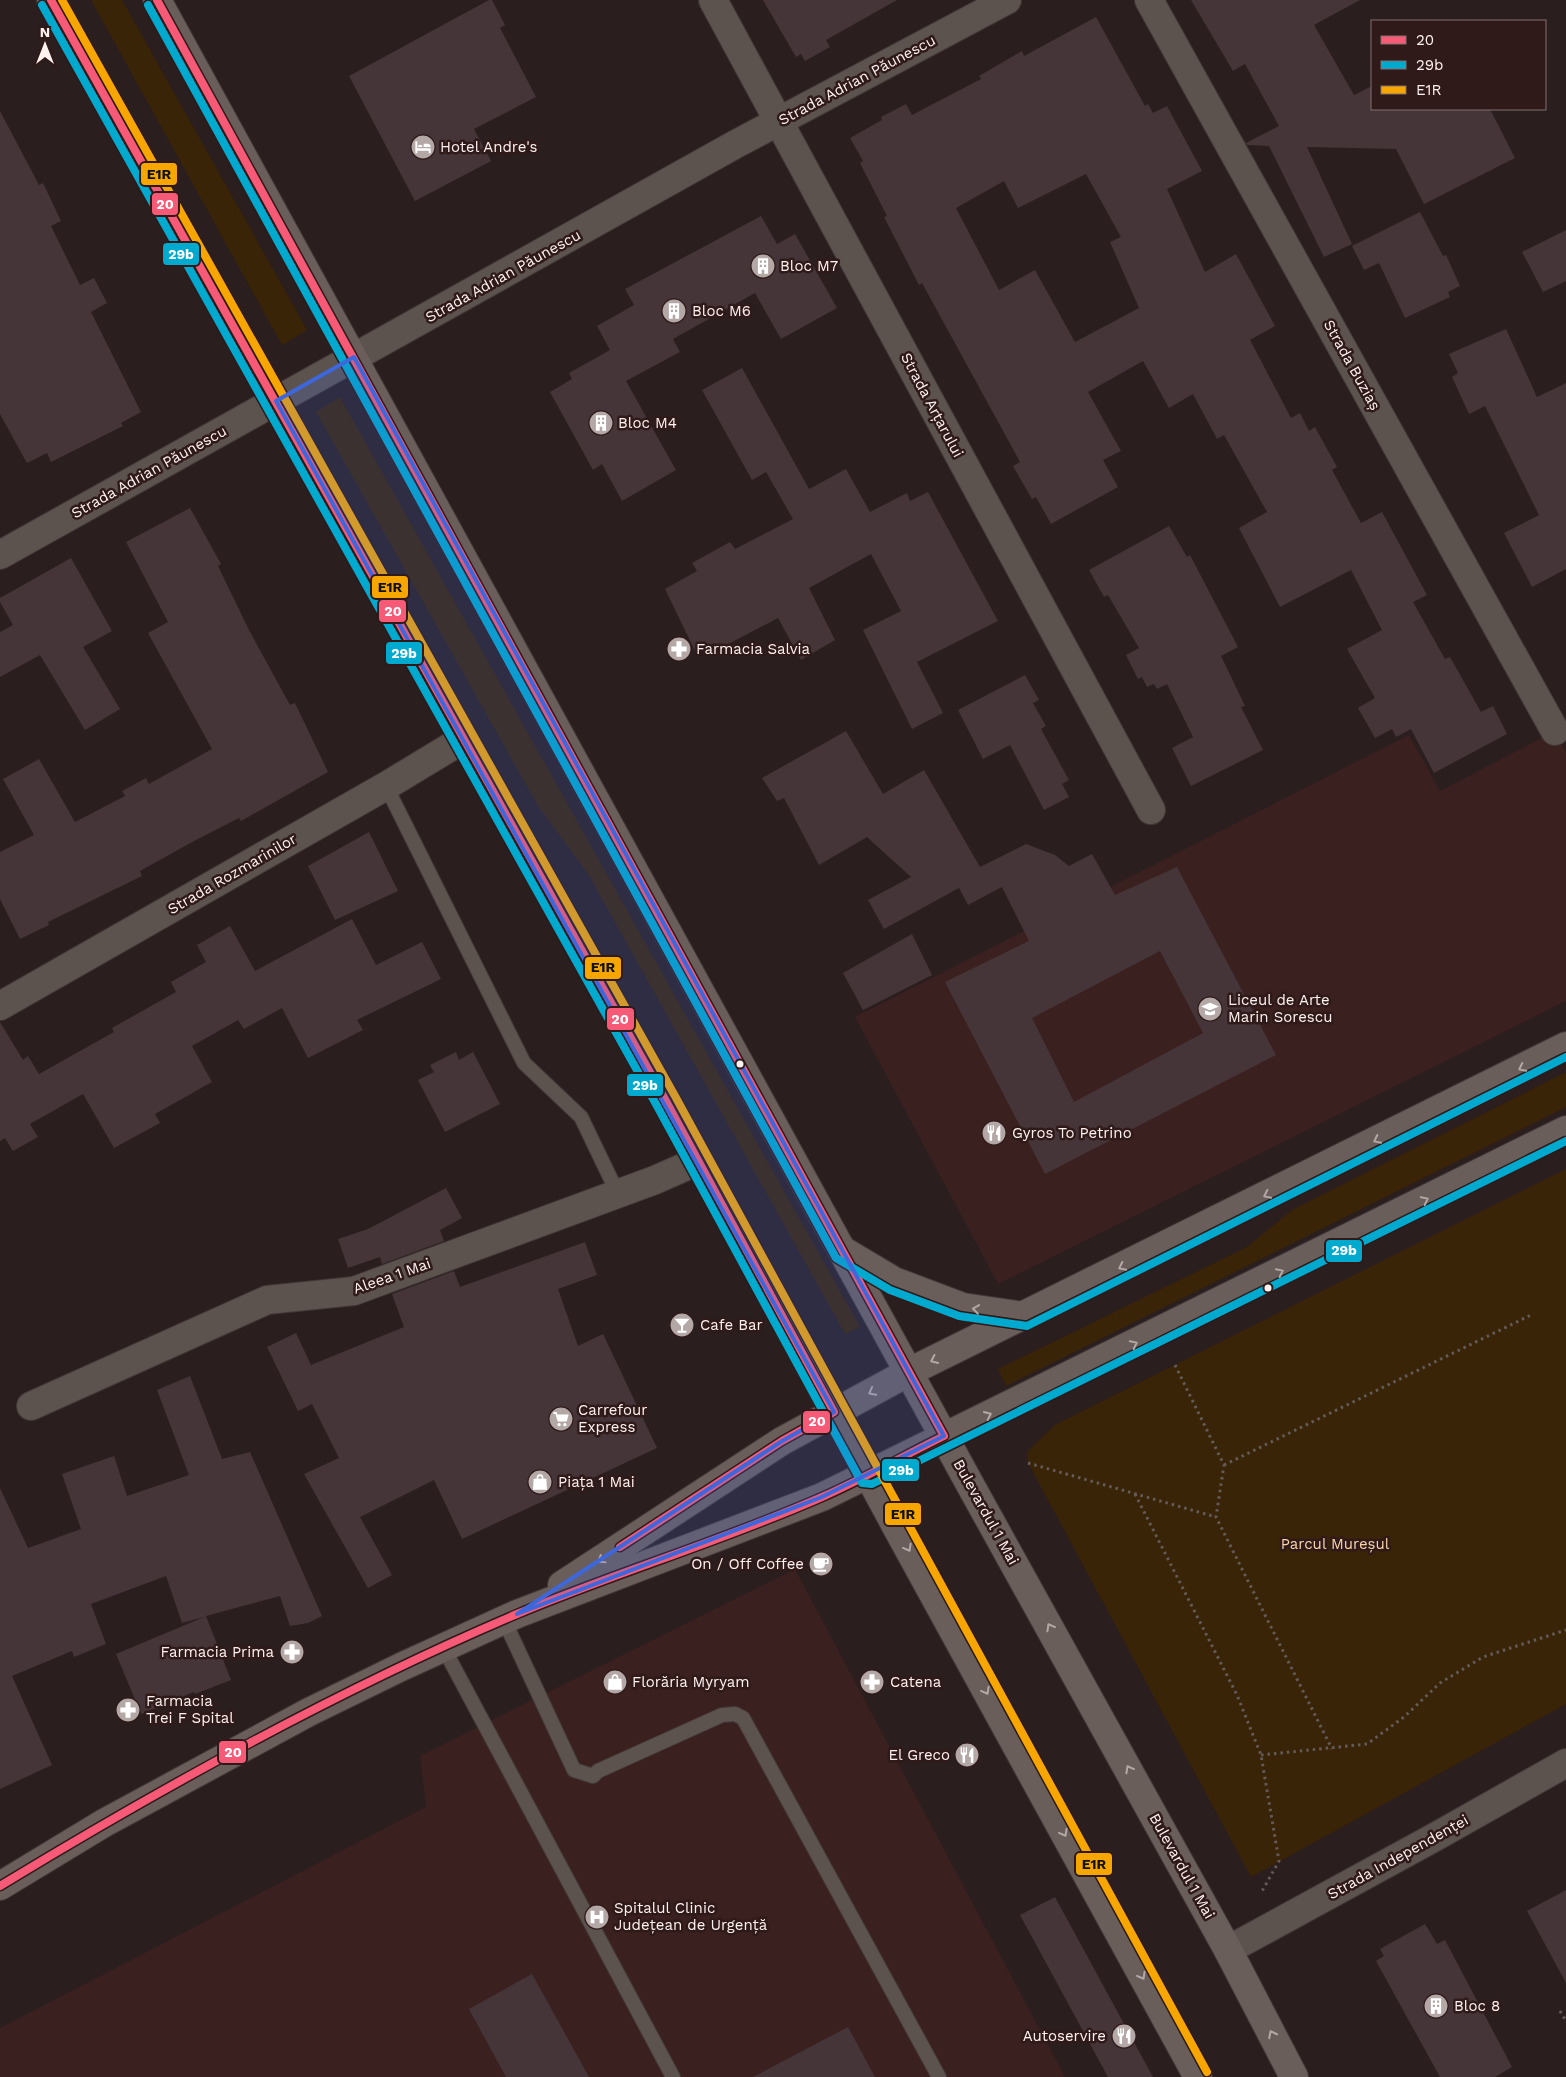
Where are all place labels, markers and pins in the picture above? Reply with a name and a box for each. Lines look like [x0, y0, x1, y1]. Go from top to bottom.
hotel icon: Hotel Andre's [410, 134, 436, 160]
place label: Hotel Andre's [440, 138, 537, 156]
building icon: Bloc M7 [750, 253, 776, 279]
place label: Bloc M7 [780, 257, 838, 275]
building icon: Bloc M6 [661, 298, 687, 324]
place label: Bloc M6 [692, 302, 751, 320]
building icon: Bloc M4 [588, 410, 614, 436]
place label: Bloc M4 [618, 414, 677, 432]
pharmacy icon: Farmacia Salvia [666, 636, 692, 662]
place label: Farmacia Salvia [696, 640, 810, 658]
place label: Liceul de Arte Marin Sorescu [1228, 991, 1332, 1026]
school or university icon: Liceul de Arte Marin Sorescu [1197, 996, 1223, 1022]
unlabelled marker [735, 1059, 745, 1069]
restaurant icon: Gyros To Petrino [981, 1120, 1007, 1146]
place label: Gyros To Petrino [1012, 1124, 1132, 1142]
unlabelled marker [1263, 1283, 1273, 1293]
bar icon: Cafe Bar [669, 1312, 695, 1338]
place label: Cafe Bar [700, 1316, 763, 1334]
place label: Carrefour Express [578, 1401, 647, 1436]
supermarket icon: Carrefour Express [548, 1406, 574, 1432]
shop icon: Piața 1 Mai [527, 1469, 553, 1495]
place label: Piața 1 Mai [558, 1473, 635, 1491]
cafe icon: On / Off Coffee [808, 1551, 834, 1577]
place label: On / Off Coffee [691, 1555, 804, 1573]
pharmacy icon: Farmacia Prima [279, 1639, 305, 1665]
place label: Farmacia Prima [161, 1643, 275, 1661]
shop icon: Florăria Myryam [602, 1669, 628, 1695]
pharmacy icon: Catena [859, 1669, 885, 1695]
place label: Florăria Myryam [632, 1673, 750, 1691]
place label: Catena [890, 1673, 942, 1691]
place label: Farmacia Trei F Spital [146, 1692, 234, 1727]
pharmacy icon: Farmacia Trei F Spital [115, 1697, 141, 1723]
restaurant icon: El Greco [954, 1742, 980, 1768]
place label: El Greco [888, 1746, 950, 1764]
place label: Spitalul Clinic Județean de Urgență [614, 1899, 768, 1934]
hospital icon: Spitalul Clinic Județean de Urgență [584, 1904, 610, 1930]
building icon: Bloc 8 [1423, 1993, 1449, 2019]
place label: Bloc 8 [1454, 1997, 1500, 2015]
restaurant icon: Autoservire [1111, 2023, 1137, 2049]
place label: Autoservire [1023, 2027, 1106, 2045]

